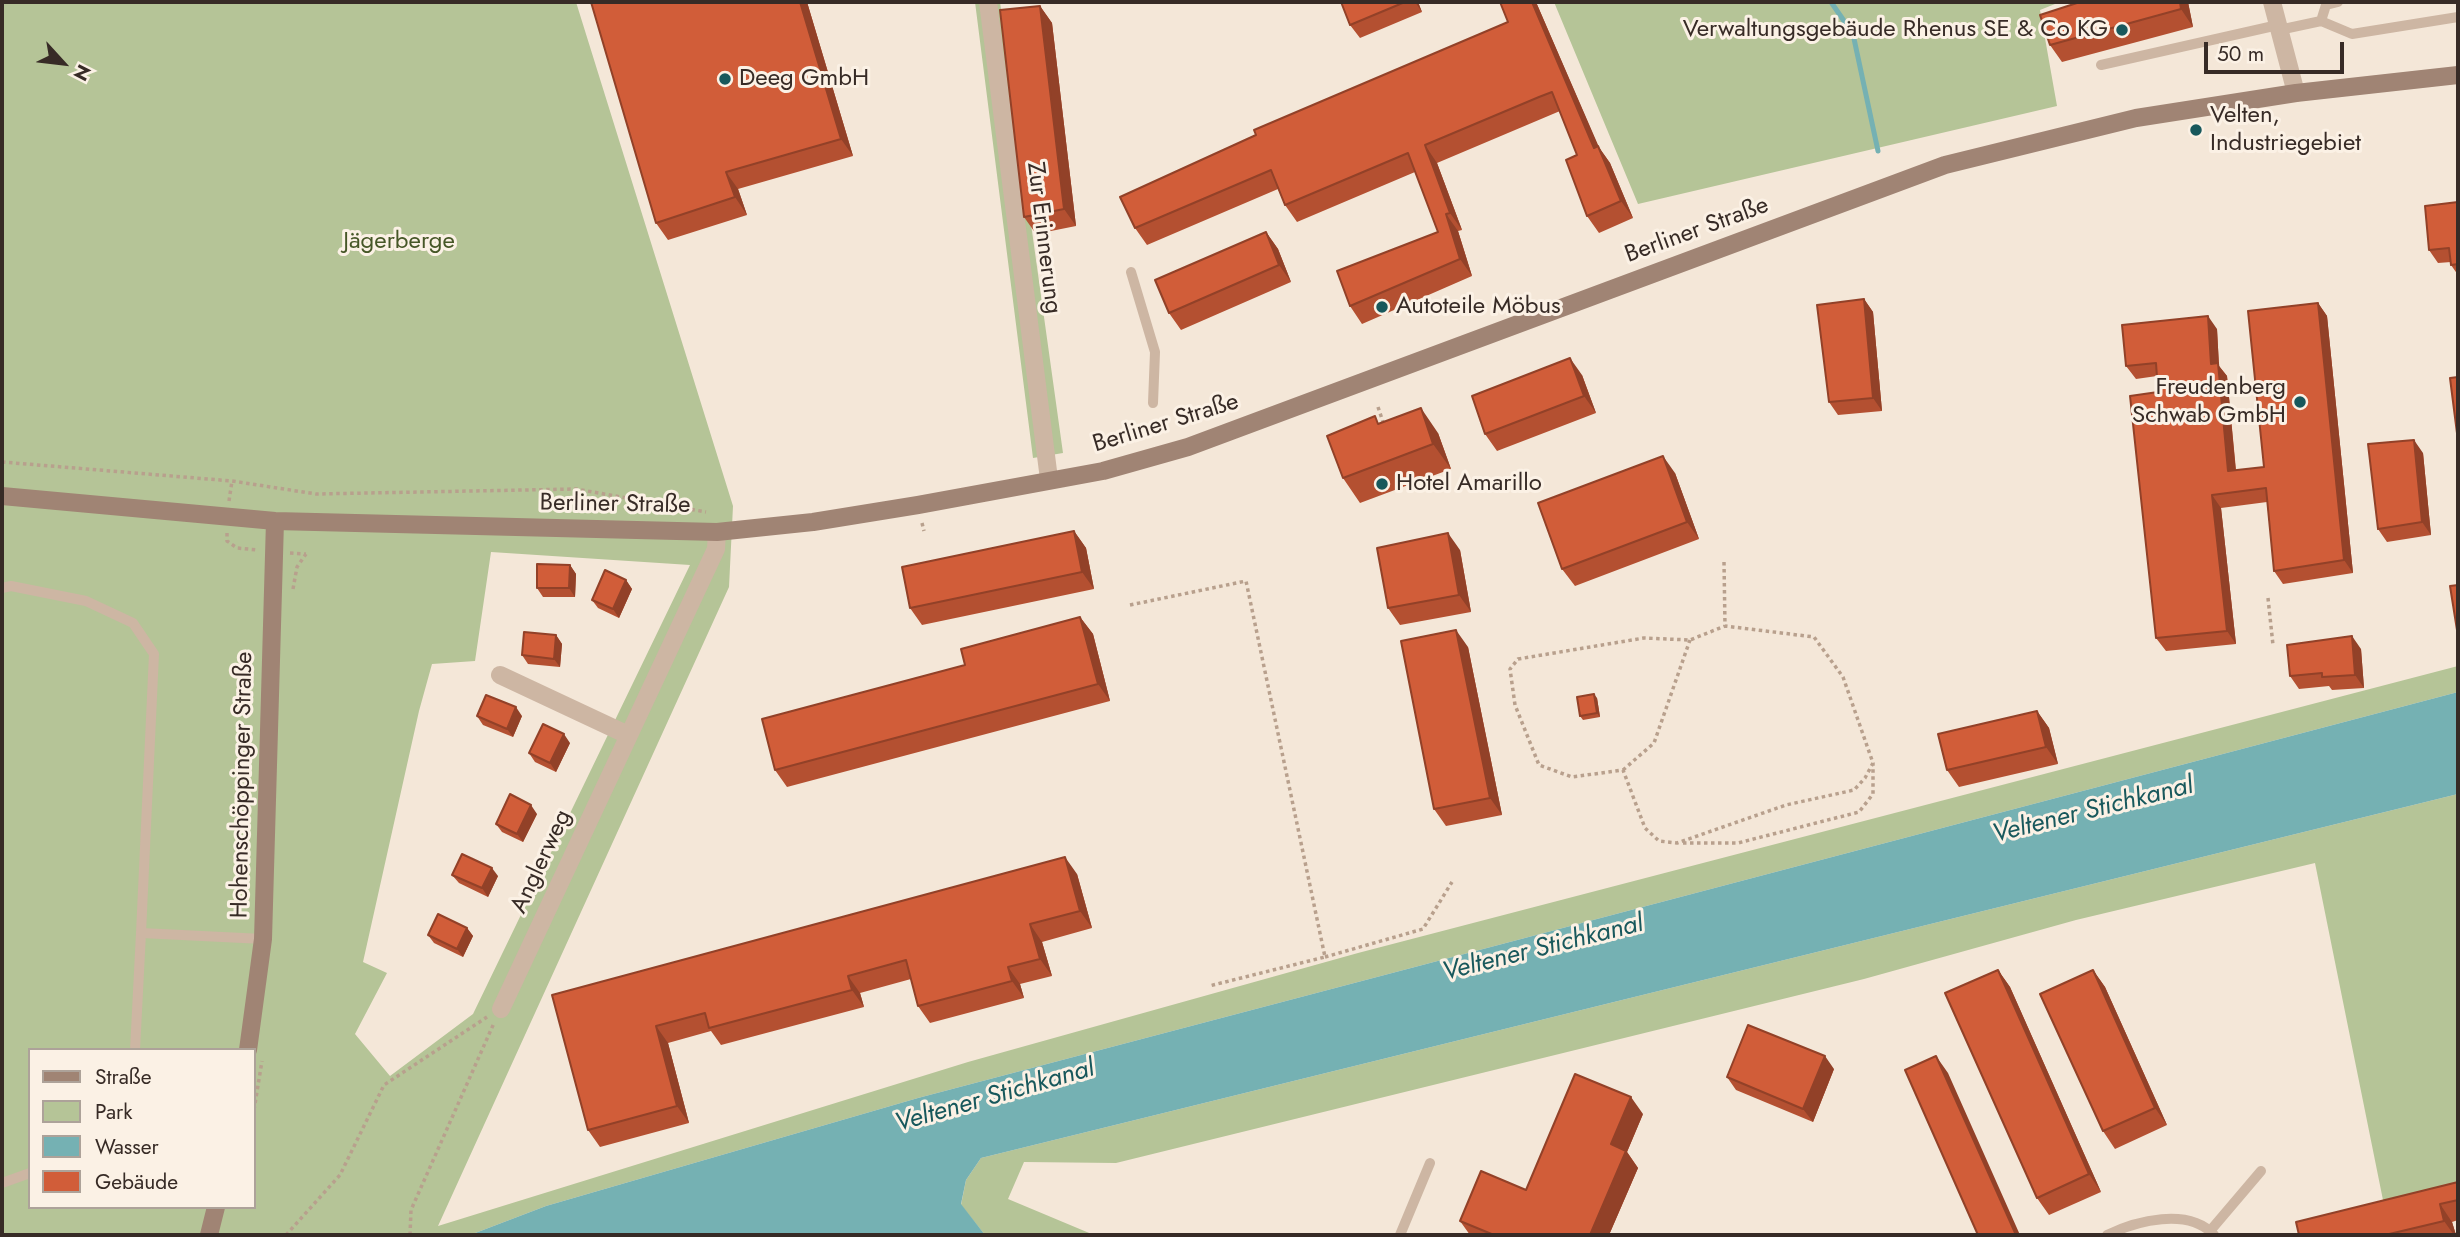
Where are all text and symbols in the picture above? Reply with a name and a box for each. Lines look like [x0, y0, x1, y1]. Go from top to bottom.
place label: Verwaltungsgebäude Rhenus SE & Co KG [1683, 16, 2108, 44]
marker: Verwaltungsgebäude Rhenus SE & Co KG [2114, 22, 2130, 38]
north arrow [28, 28, 98, 98]
scale bar [2208, 28, 2348, 72]
text: 50 m [2217, 39, 2264, 69]
text: N [67, 60, 98, 86]
place label: Deeg GmbH [739, 65, 869, 93]
marker: Deeg GmbH [717, 71, 733, 87]
place label: Velten, Industriegebiet [2210, 102, 2361, 158]
marker: Velten, Industriegebiet [2188, 122, 2204, 138]
street label: Zur Erinnerung [1019, 160, 1067, 316]
street label: Berliner Straße [1621, 192, 1773, 270]
park label: Jägerberge [343, 228, 455, 256]
place label: Autoteile Möbus [1396, 293, 1561, 321]
marker: Autoteile Möbus [1374, 299, 1390, 315]
place label: Freudenberg Schwab GmbH [2132, 374, 2286, 430]
street label: Berliner Straße [1090, 388, 1242, 460]
marker: Freudenberg Schwab GmbH [2292, 394, 2308, 410]
place label: Hotel Amarillo [1396, 470, 1542, 498]
marker: Hotel Amarillo [1374, 476, 1390, 492]
street label: Berliner Straße [539, 489, 691, 521]
street label: Hohenschöppinger Straße [226, 651, 260, 919]
water label: Veltener Stichkanal [1989, 771, 2197, 851]
street label: Anglerweg [506, 806, 578, 918]
water label: Veltener Stichkanal [1439, 909, 1647, 989]
legend [28, 1048, 256, 1209]
water label: Veltener Stichkanal [892, 1054, 1098, 1140]
text: Straße [95, 1062, 152, 1092]
text: Park [95, 1097, 132, 1127]
text: Wasser [95, 1132, 159, 1162]
text: Gebäude [95, 1167, 178, 1197]

